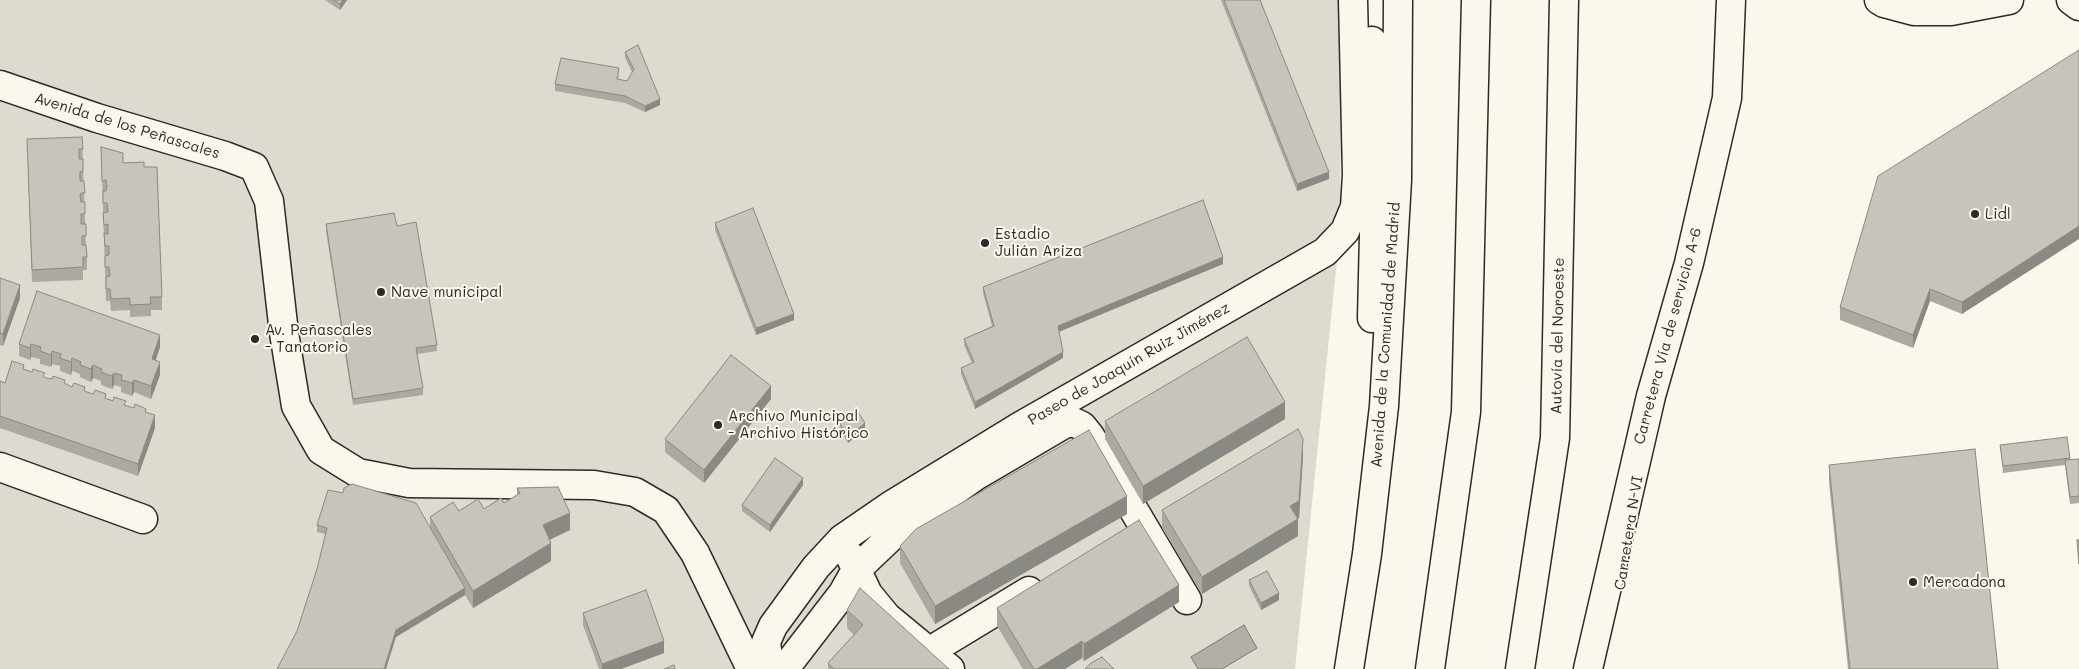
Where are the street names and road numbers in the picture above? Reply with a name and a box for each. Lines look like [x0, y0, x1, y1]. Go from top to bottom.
street label: Avenida de los Peñascales [32, 89, 222, 163]
street label: Avenida de la Comunidad de Madrid [1368, 202, 1404, 468]
street label: Carretera Vía de servicio A-6 [1630, 226, 1706, 446]
street label: Autovía del Noroeste [1548, 257, 1568, 415]
street label: Paseo de Joaquín Ruiz Jiménez [1025, 299, 1233, 429]
street label: Carretera N-VI [1611, 475, 1647, 591]

